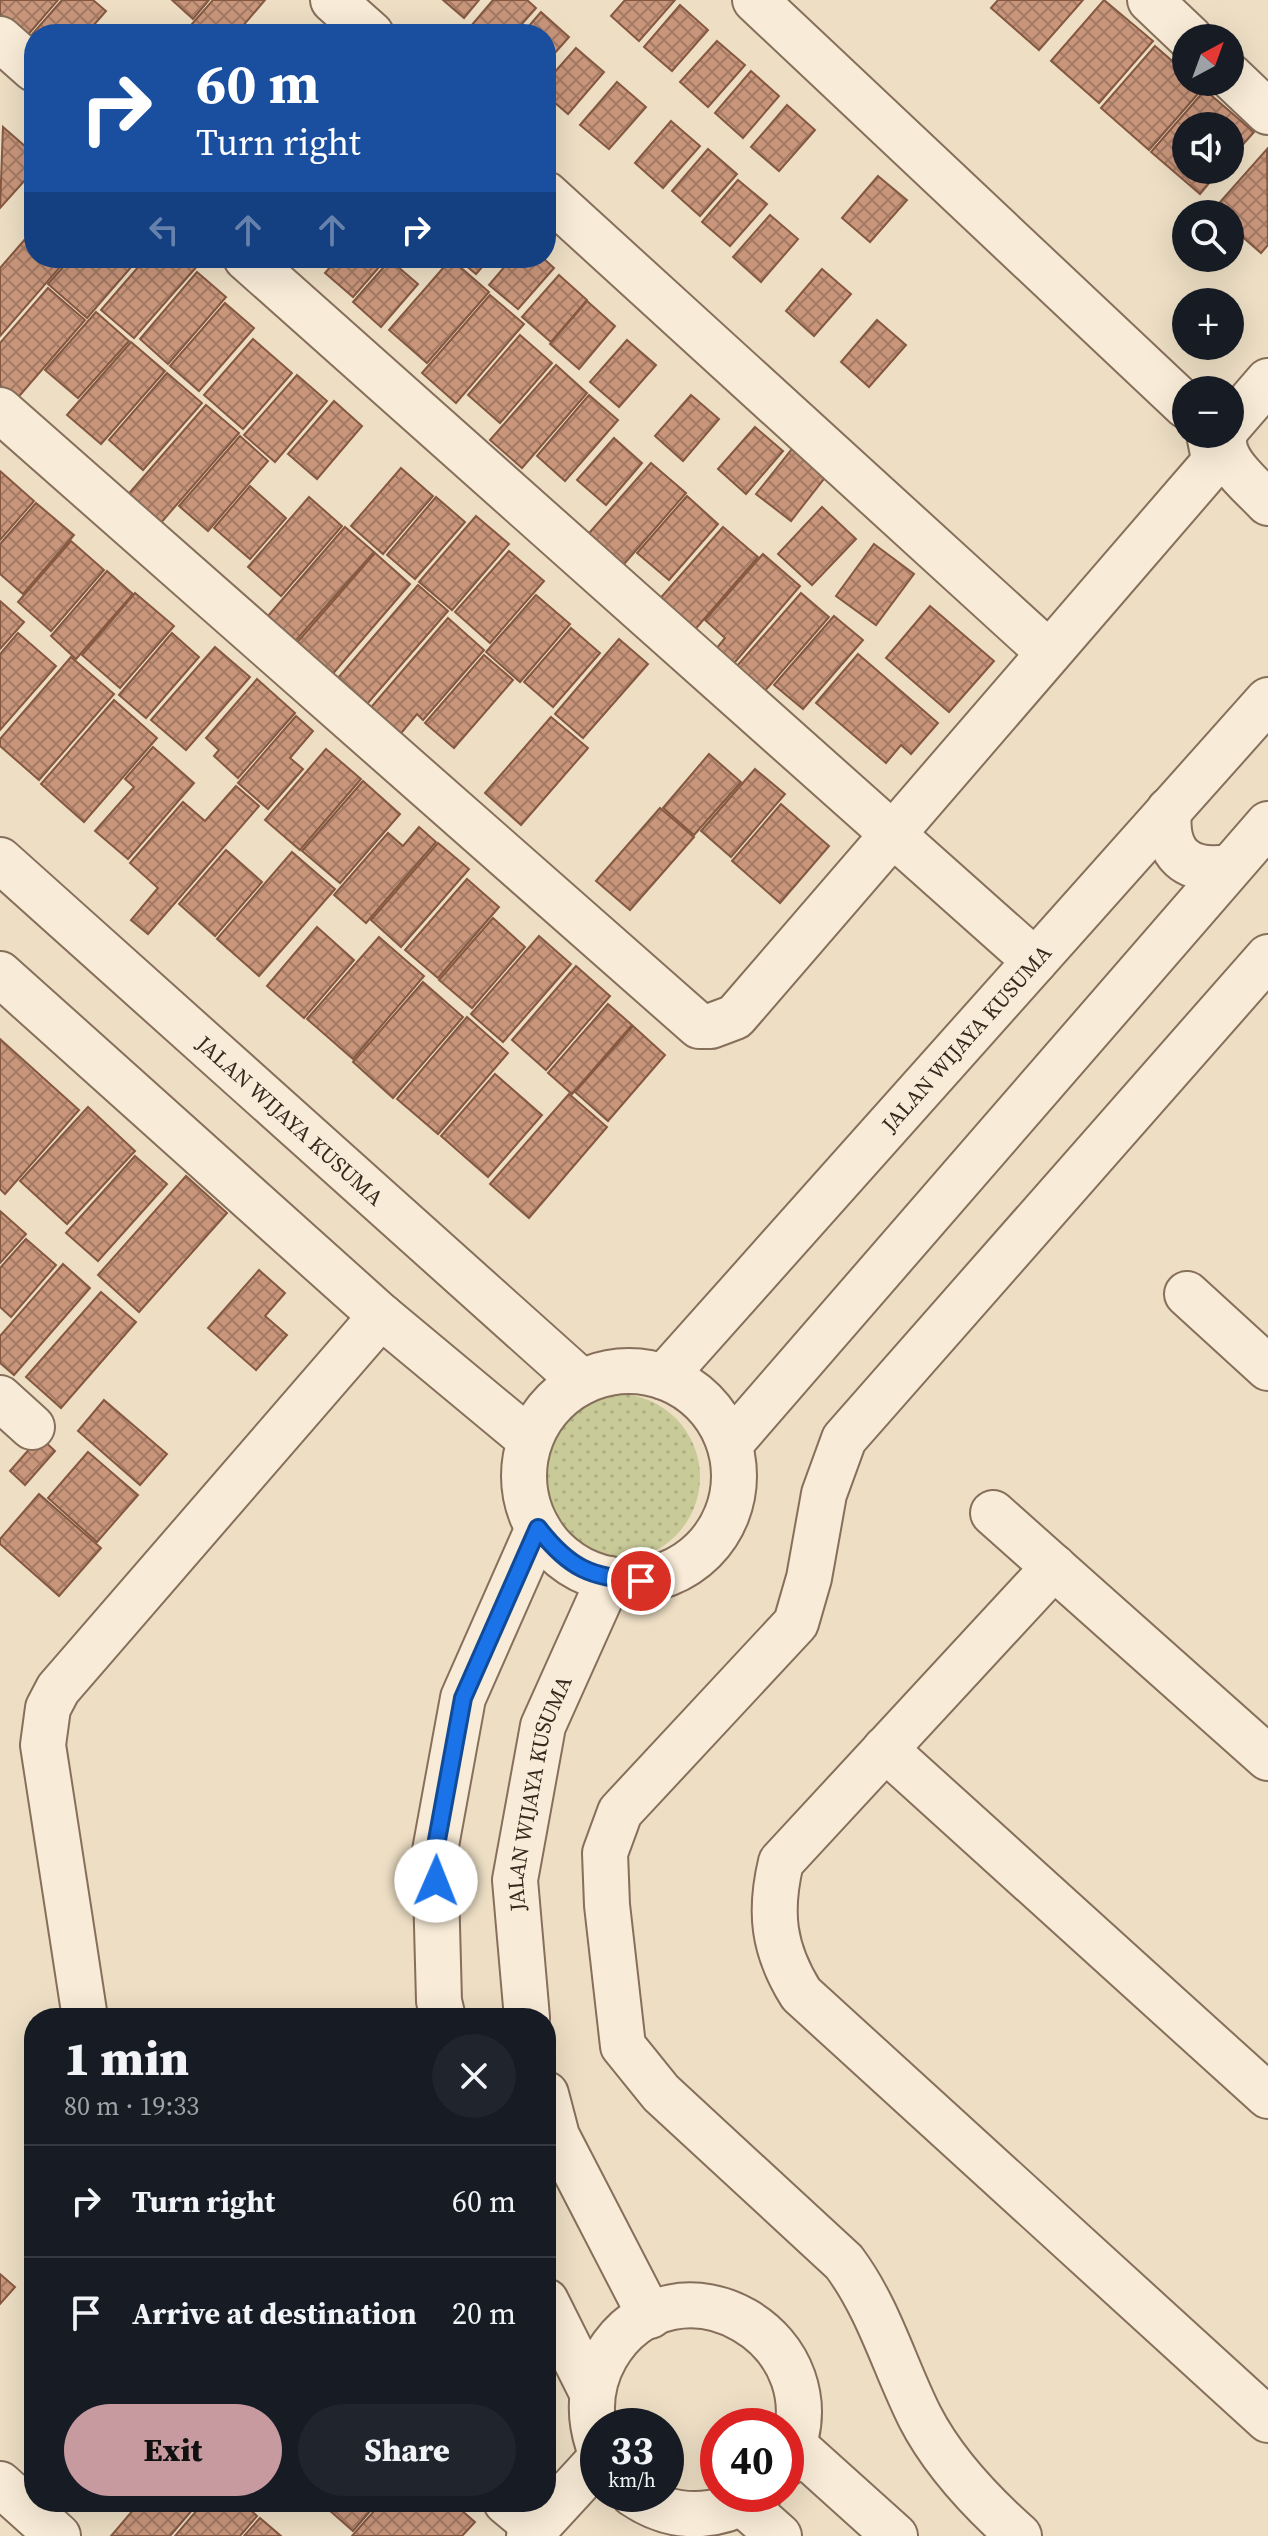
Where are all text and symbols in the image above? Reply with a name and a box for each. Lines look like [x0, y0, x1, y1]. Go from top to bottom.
north arrow [1172, 24, 1244, 96]
map controls [1172, 24, 1244, 448]
text: 60 m [196, 45, 319, 122]
icon: right [64, 56, 168, 160]
button: sound [1172, 112, 1244, 184]
text: Turn right [196, 118, 361, 167]
button: search [1172, 200, 1244, 272]
icon: left [142, 208, 186, 252]
icon: ahead [226, 208, 270, 252]
icon: ahead [310, 208, 354, 252]
icon: right [394, 208, 438, 252]
button: + [1172, 288, 1244, 360]
button: − [1172, 376, 1244, 448]
street label: JALAN WIJAYA KUSUMA [874, 938, 1058, 1139]
street label: JALAN WIJAYA KUSUMA [190, 1028, 391, 1213]
pin [607, 1547, 675, 1615]
icon: arrive [619, 1559, 663, 1603]
street label: JALAN WIJAYA KUSUMA [500, 1670, 579, 1914]
position arrow [394, 1839, 478, 1923]
text: 1 min [64, 2025, 189, 2091]
button: close [432, 2034, 516, 2118]
text: 80 m · 19:33 [64, 2088, 199, 2124]
icon: right [64, 2179, 108, 2223]
text: Turn right [132, 2181, 275, 2222]
text: 60 m [452, 2181, 516, 2222]
icon: arrive [64, 2291, 108, 2335]
text: Arrive at destination [132, 2293, 417, 2334]
text: 20 m [452, 2293, 516, 2334]
button: Exit [64, 2404, 282, 2496]
button: Share [298, 2404, 516, 2496]
speed limit sign: 40 [700, 2408, 804, 2512]
text: 33 [610, 2423, 654, 2477]
text: km/h [608, 2466, 656, 2494]

